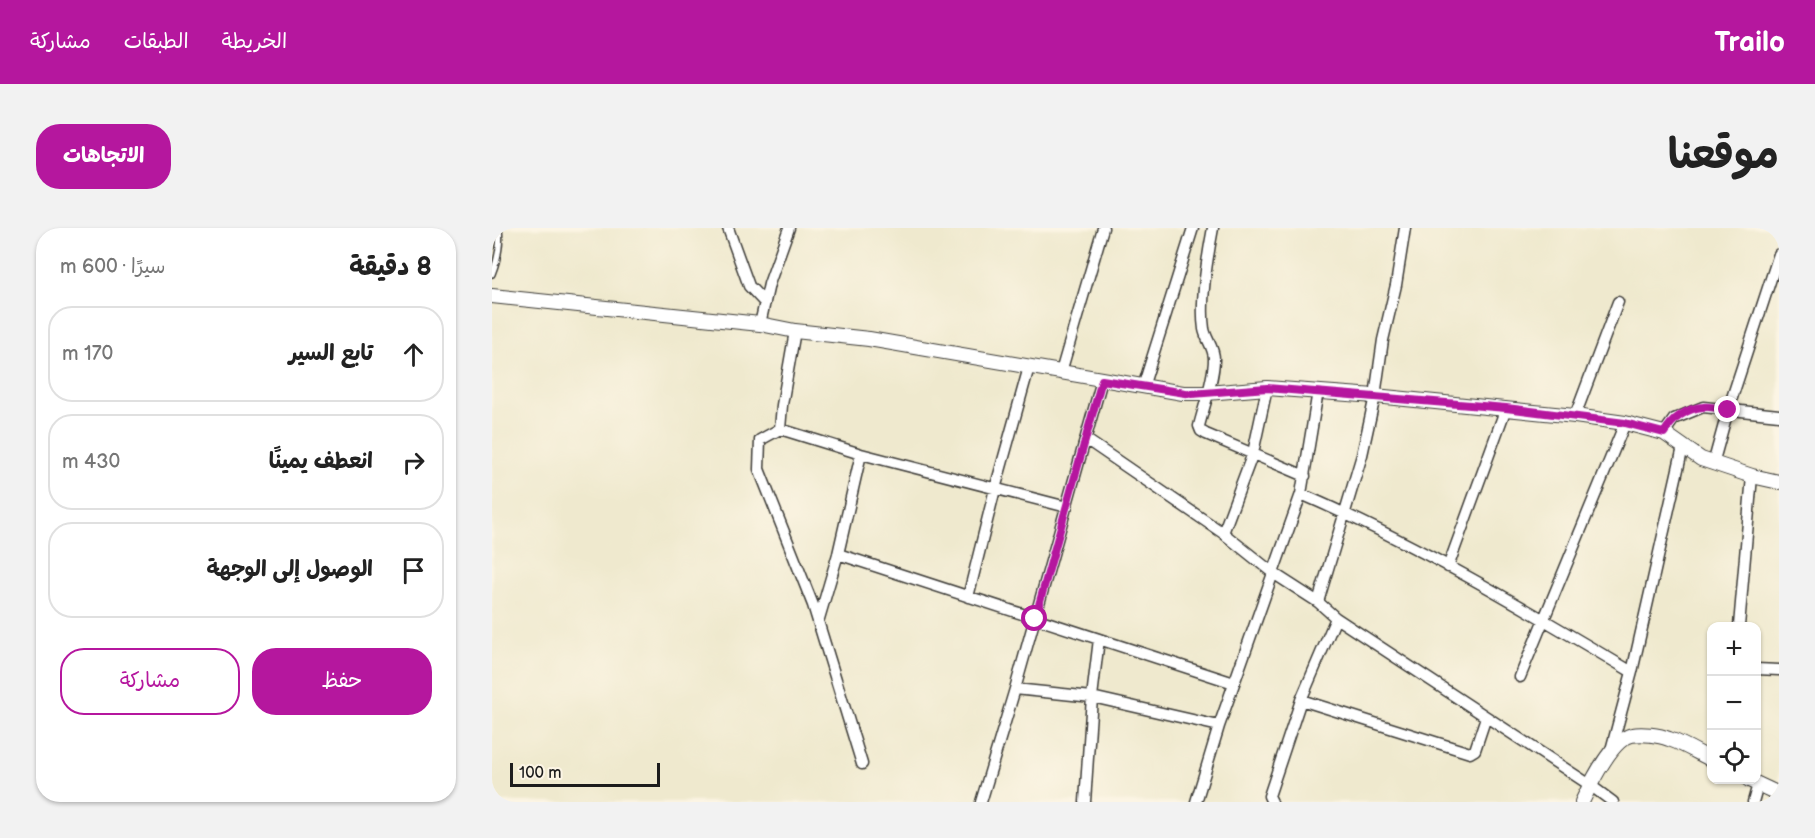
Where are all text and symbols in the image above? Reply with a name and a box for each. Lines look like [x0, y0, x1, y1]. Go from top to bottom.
text: Trailo [1714, 26, 1785, 59]
text: مشاركة [30, 29, 91, 54]
text: الطبقات [124, 29, 189, 54]
text: الخريطة [222, 29, 287, 54]
button: الاتجاهات [36, 124, 171, 189]
text: موقعنا [1668, 130, 1779, 181]
text: 8 دقيقة [349, 252, 432, 283]
text: سيرًا · 600 m [60, 255, 166, 279]
icon: ahead [397, 338, 430, 371]
text: تابع السير [289, 340, 373, 367]
text: 170 m [62, 342, 113, 366]
route end [1714, 396, 1740, 422]
icon: right [397, 446, 430, 479]
text: انعطف يمينًا [269, 448, 373, 475]
text: 430 m [62, 450, 120, 474]
icon: arrive [397, 554, 430, 587]
text: الوصول إلى الوجهة [206, 556, 373, 583]
route start [1021, 605, 1047, 631]
map controls [1707, 622, 1761, 784]
button: + [1707, 622, 1761, 676]
button: مشاركة [60, 648, 240, 715]
button: حفظ [252, 648, 432, 715]
button: − [1707, 676, 1761, 730]
button: locate [1707, 730, 1761, 784]
scale bar [510, 760, 660, 788]
text: 100 m [519, 764, 562, 783]

